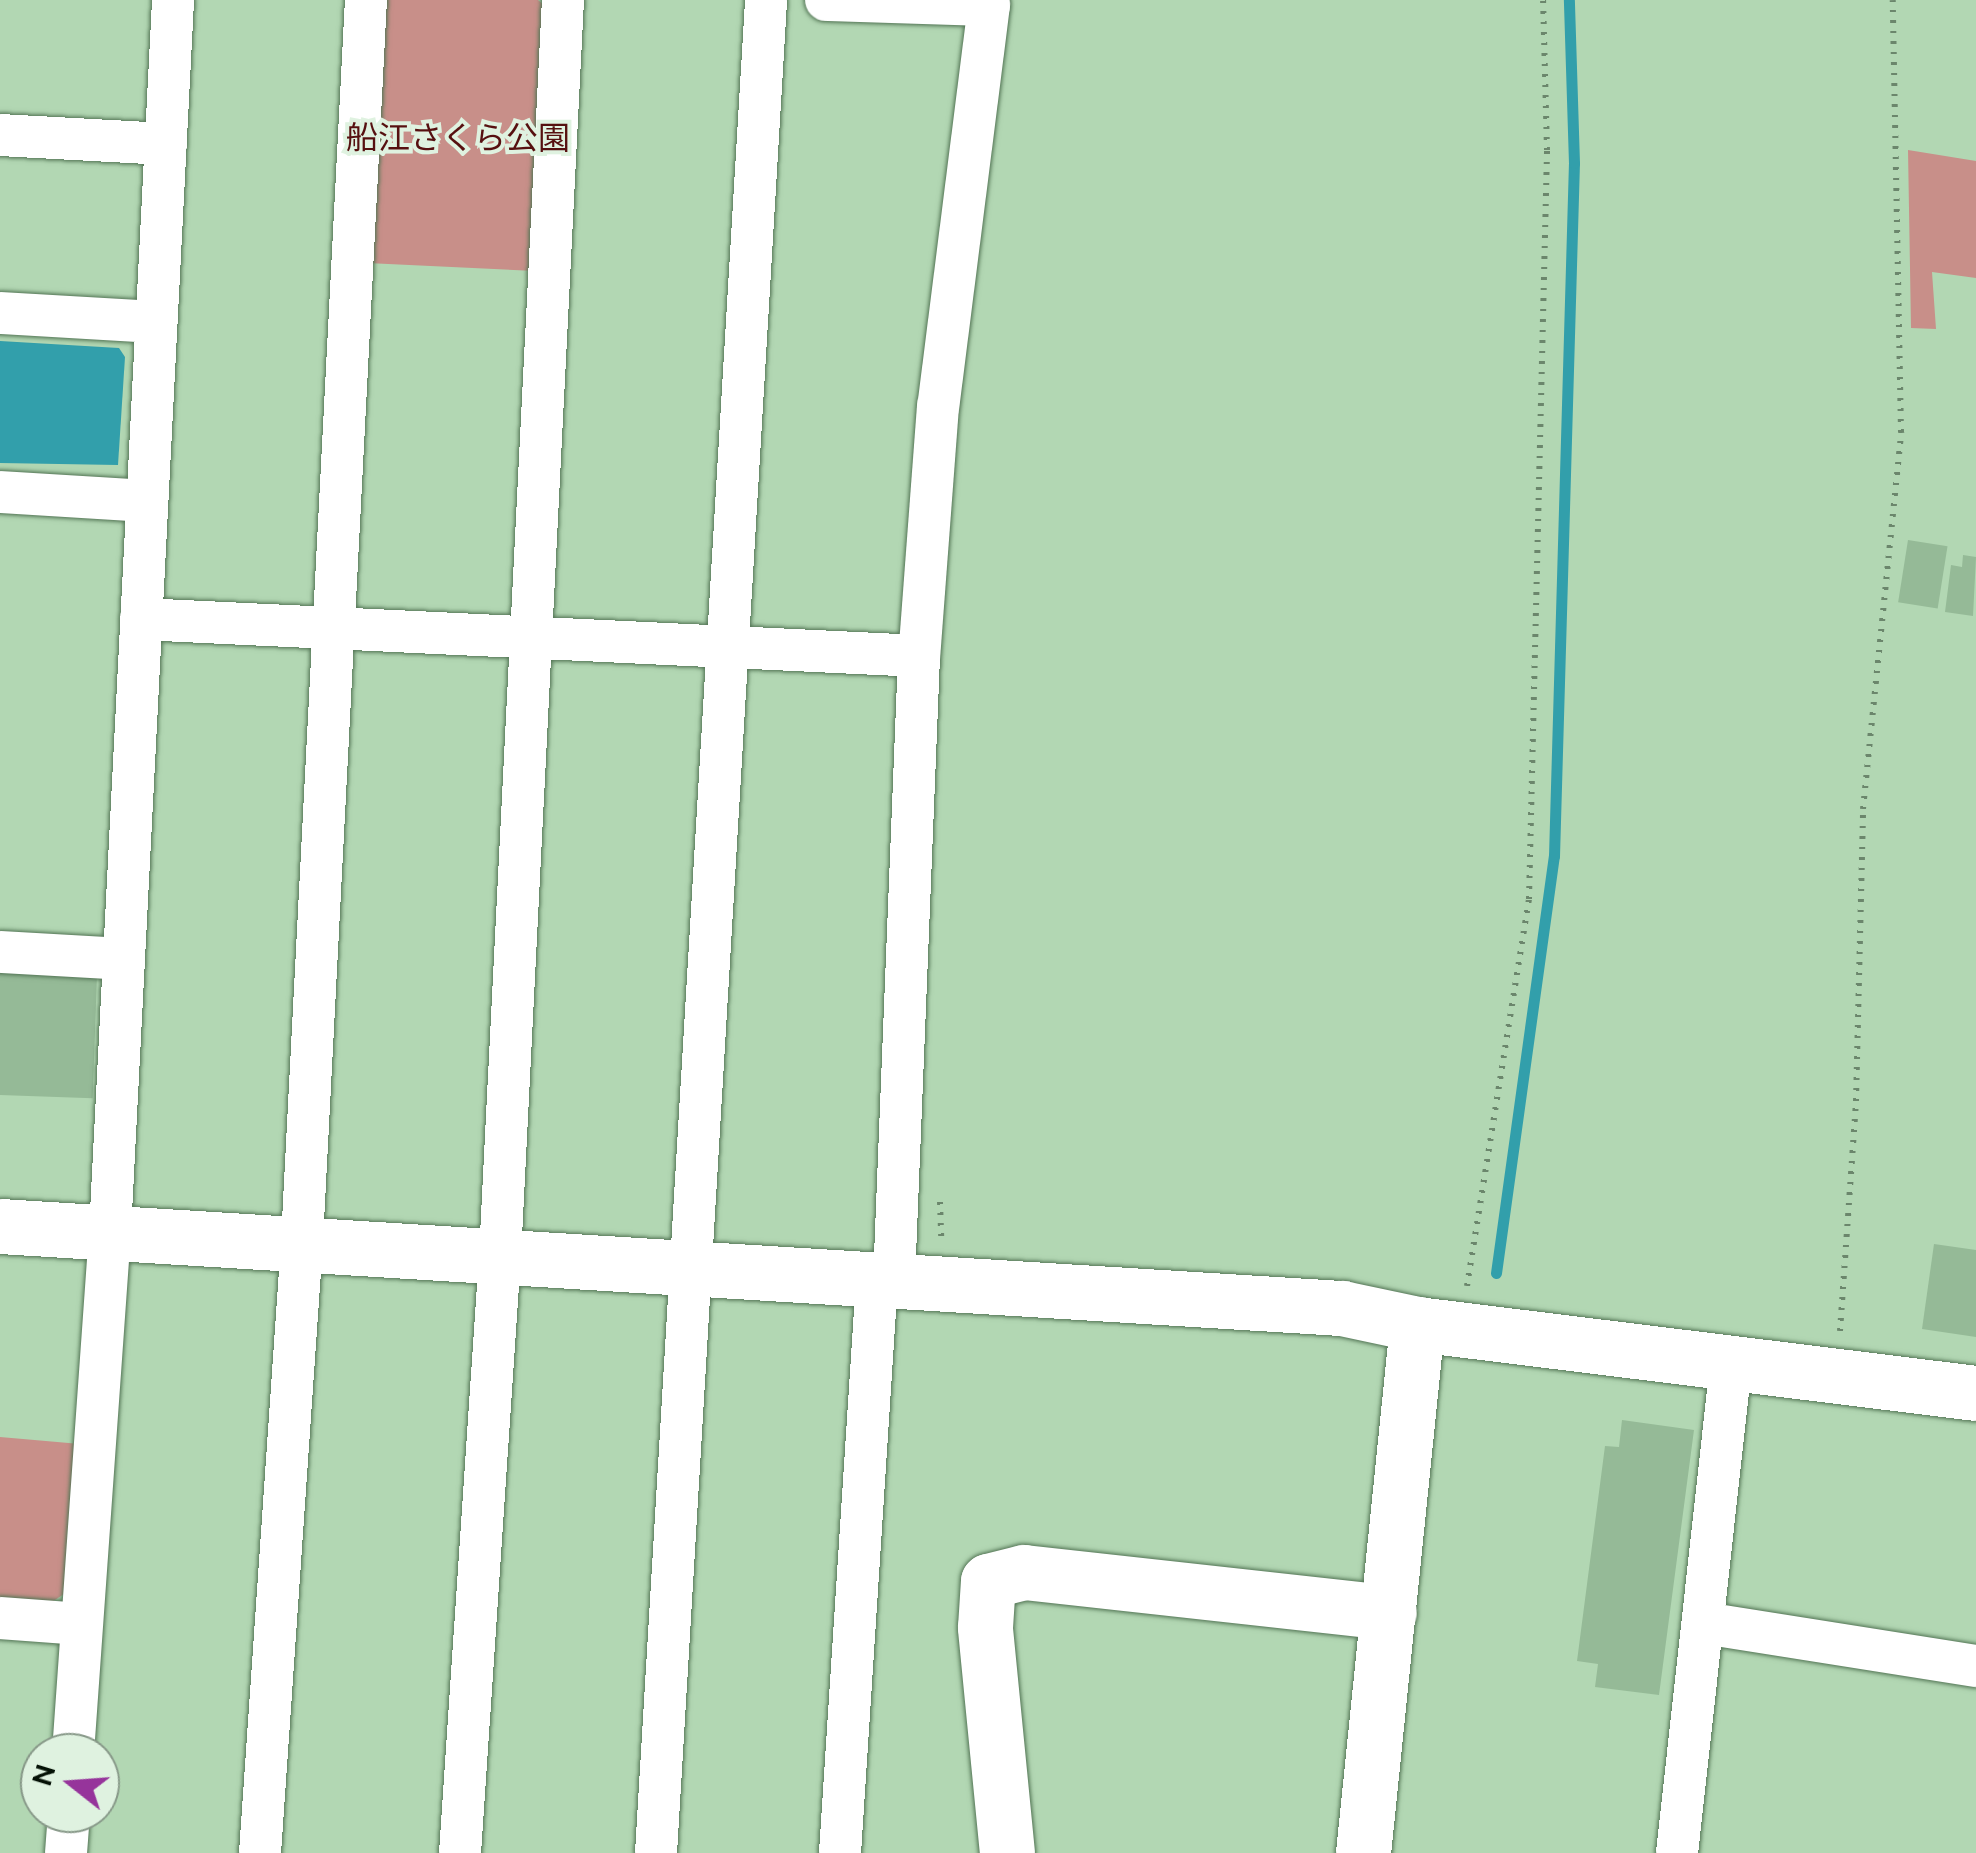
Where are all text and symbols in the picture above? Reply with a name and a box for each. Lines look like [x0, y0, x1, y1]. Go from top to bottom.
park label: 船江さくら公園 [346, 118, 570, 156]
north arrow [20, 1733, 120, 1833]
text: N [25, 1760, 61, 1789]

